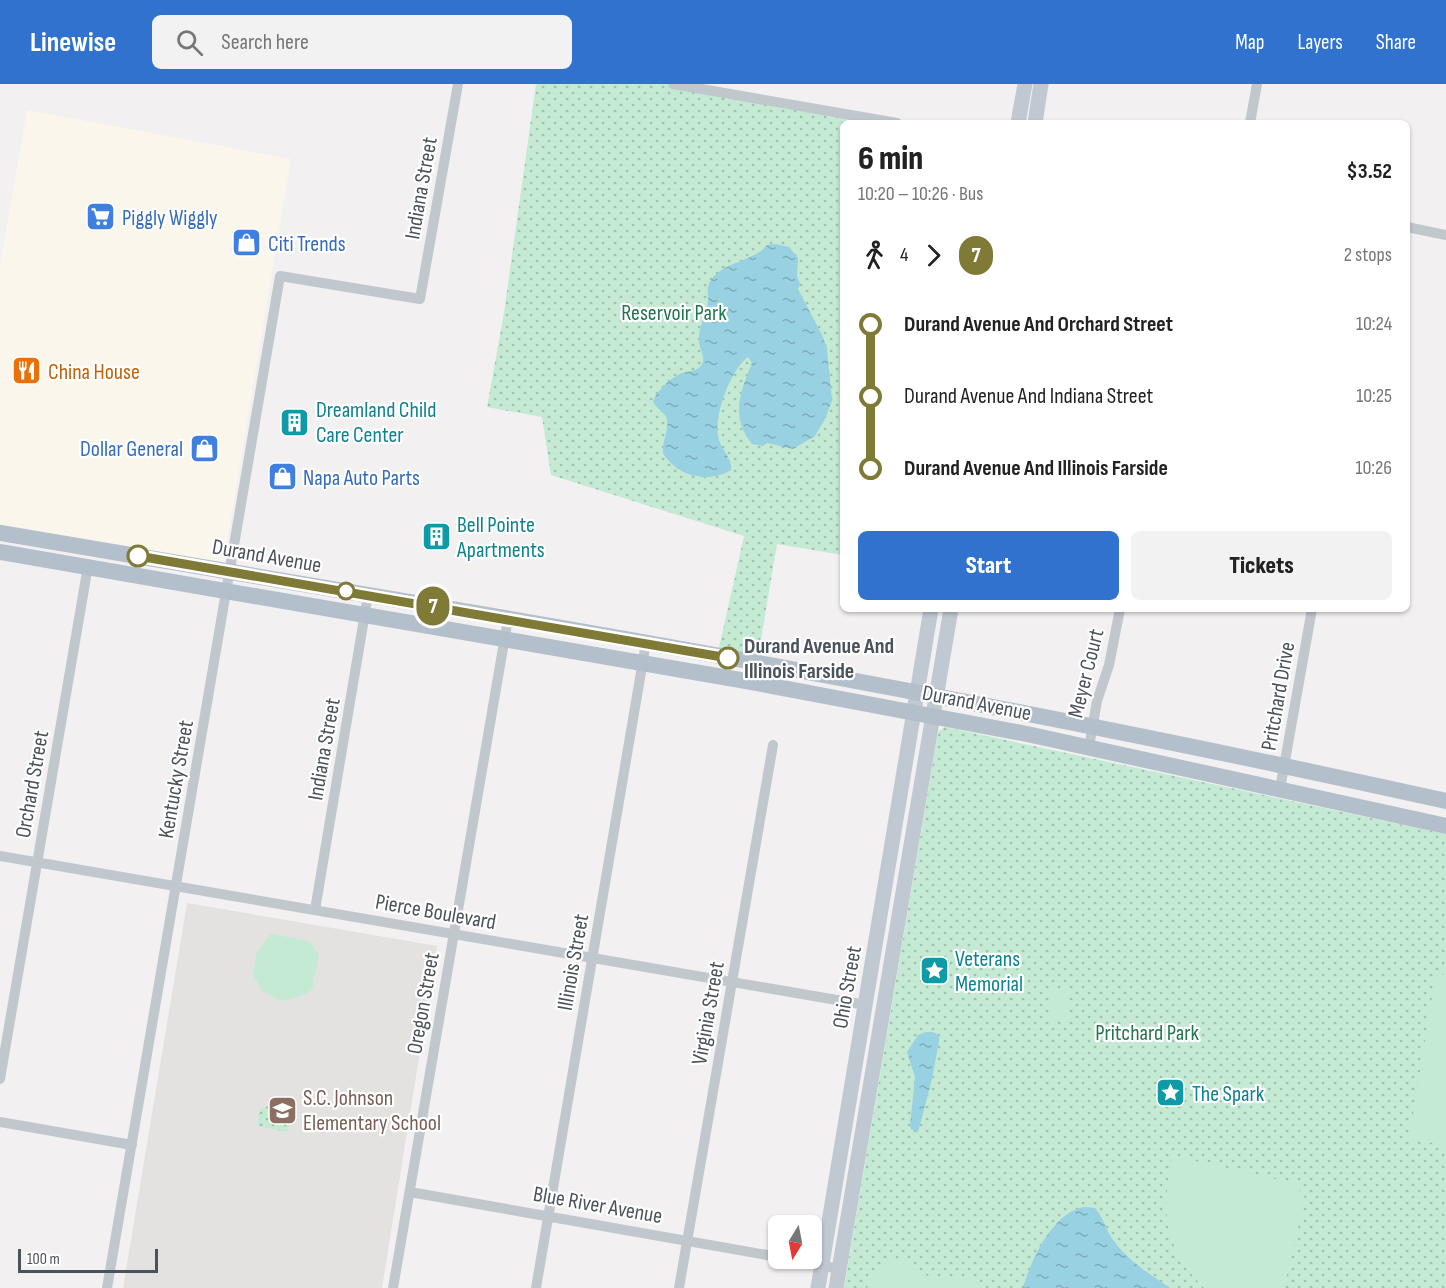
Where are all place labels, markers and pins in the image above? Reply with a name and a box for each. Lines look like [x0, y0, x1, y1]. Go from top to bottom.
supermarket icon: Piggly Wiggly [85, 201, 117, 233]
place label: Piggly Wiggly [122, 205, 218, 232]
shop icon: Citi Trends [231, 227, 263, 259]
place label: Citi Trends [268, 231, 346, 258]
restaurant icon: China House [11, 355, 43, 387]
place label: China House [48, 359, 140, 386]
place label: Dreamland Child Care Center [316, 397, 436, 449]
building icon: Dreamland Child Care Center [279, 406, 311, 438]
shop icon: Dollar General [188, 432, 220, 464]
place label: Dollar General [80, 436, 183, 463]
shop icon: Napa Auto Parts [266, 461, 298, 493]
place label: Napa Auto Parts [303, 465, 420, 492]
place label: Bell Pointe Apartments [456, 512, 545, 564]
building icon: Bell Pointe Apartments [420, 521, 452, 553]
unlabelled marker [127, 545, 149, 567]
unlabelled marker [337, 582, 355, 600]
place label: Durand Avenue And Illinois Farside [744, 633, 894, 685]
marker: Durand Avenue And Illinois Farside [717, 647, 739, 669]
place label: Veterans Memorial [955, 946, 1023, 998]
place icon: Veterans Memorial [918, 955, 950, 987]
place icon: The Spark [1155, 1077, 1187, 1109]
place label: The Spark [1192, 1081, 1265, 1108]
place label: S.C. Johnson Elementary School [303, 1085, 441, 1137]
school or university icon: S.C. Johnson Elementary School [266, 1094, 298, 1126]

